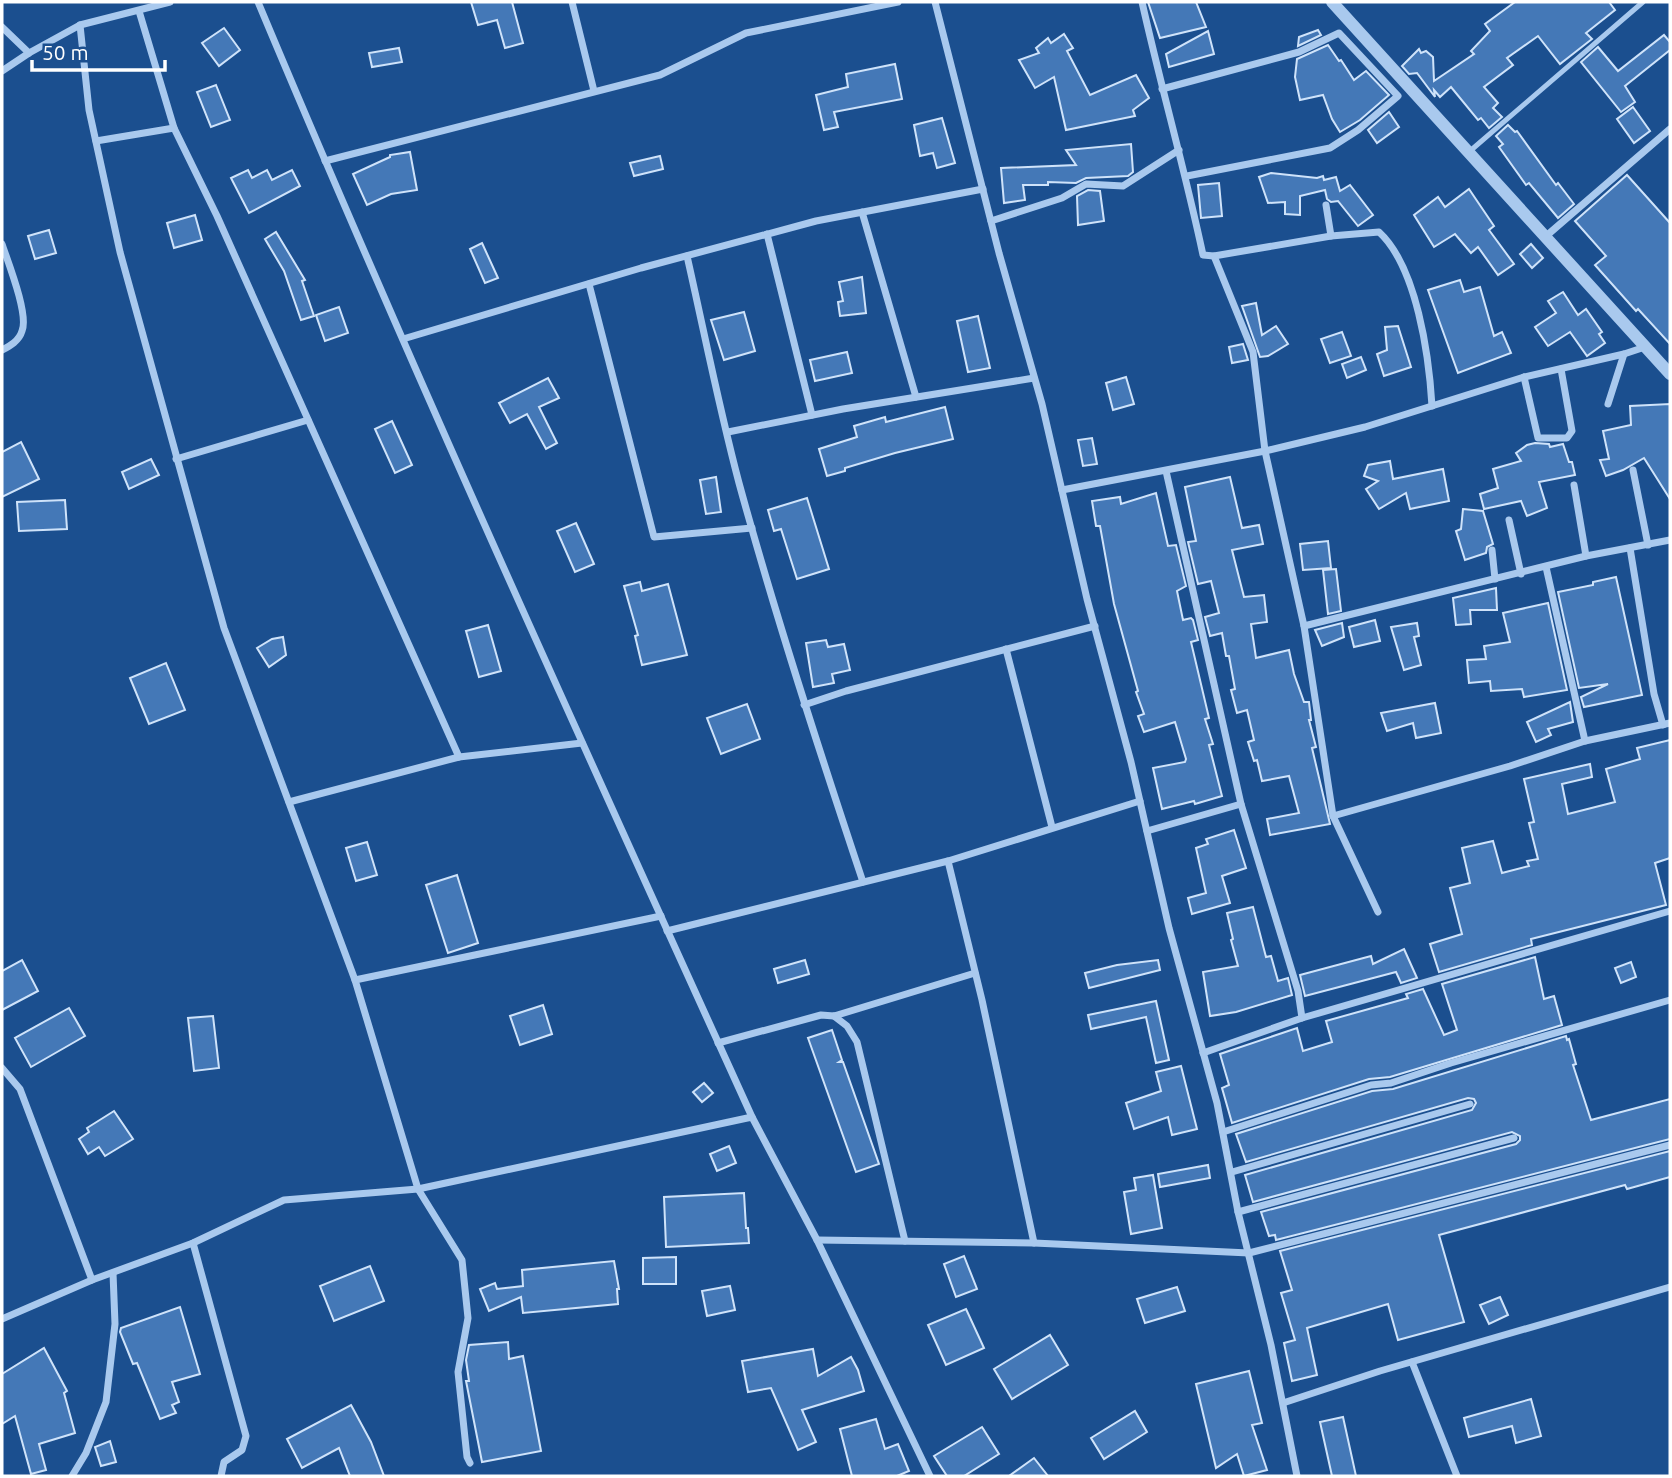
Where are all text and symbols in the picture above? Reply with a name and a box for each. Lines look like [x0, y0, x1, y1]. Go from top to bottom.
scale bar [32, 28, 164, 72]
text: 50 m [42, 40, 89, 64]

